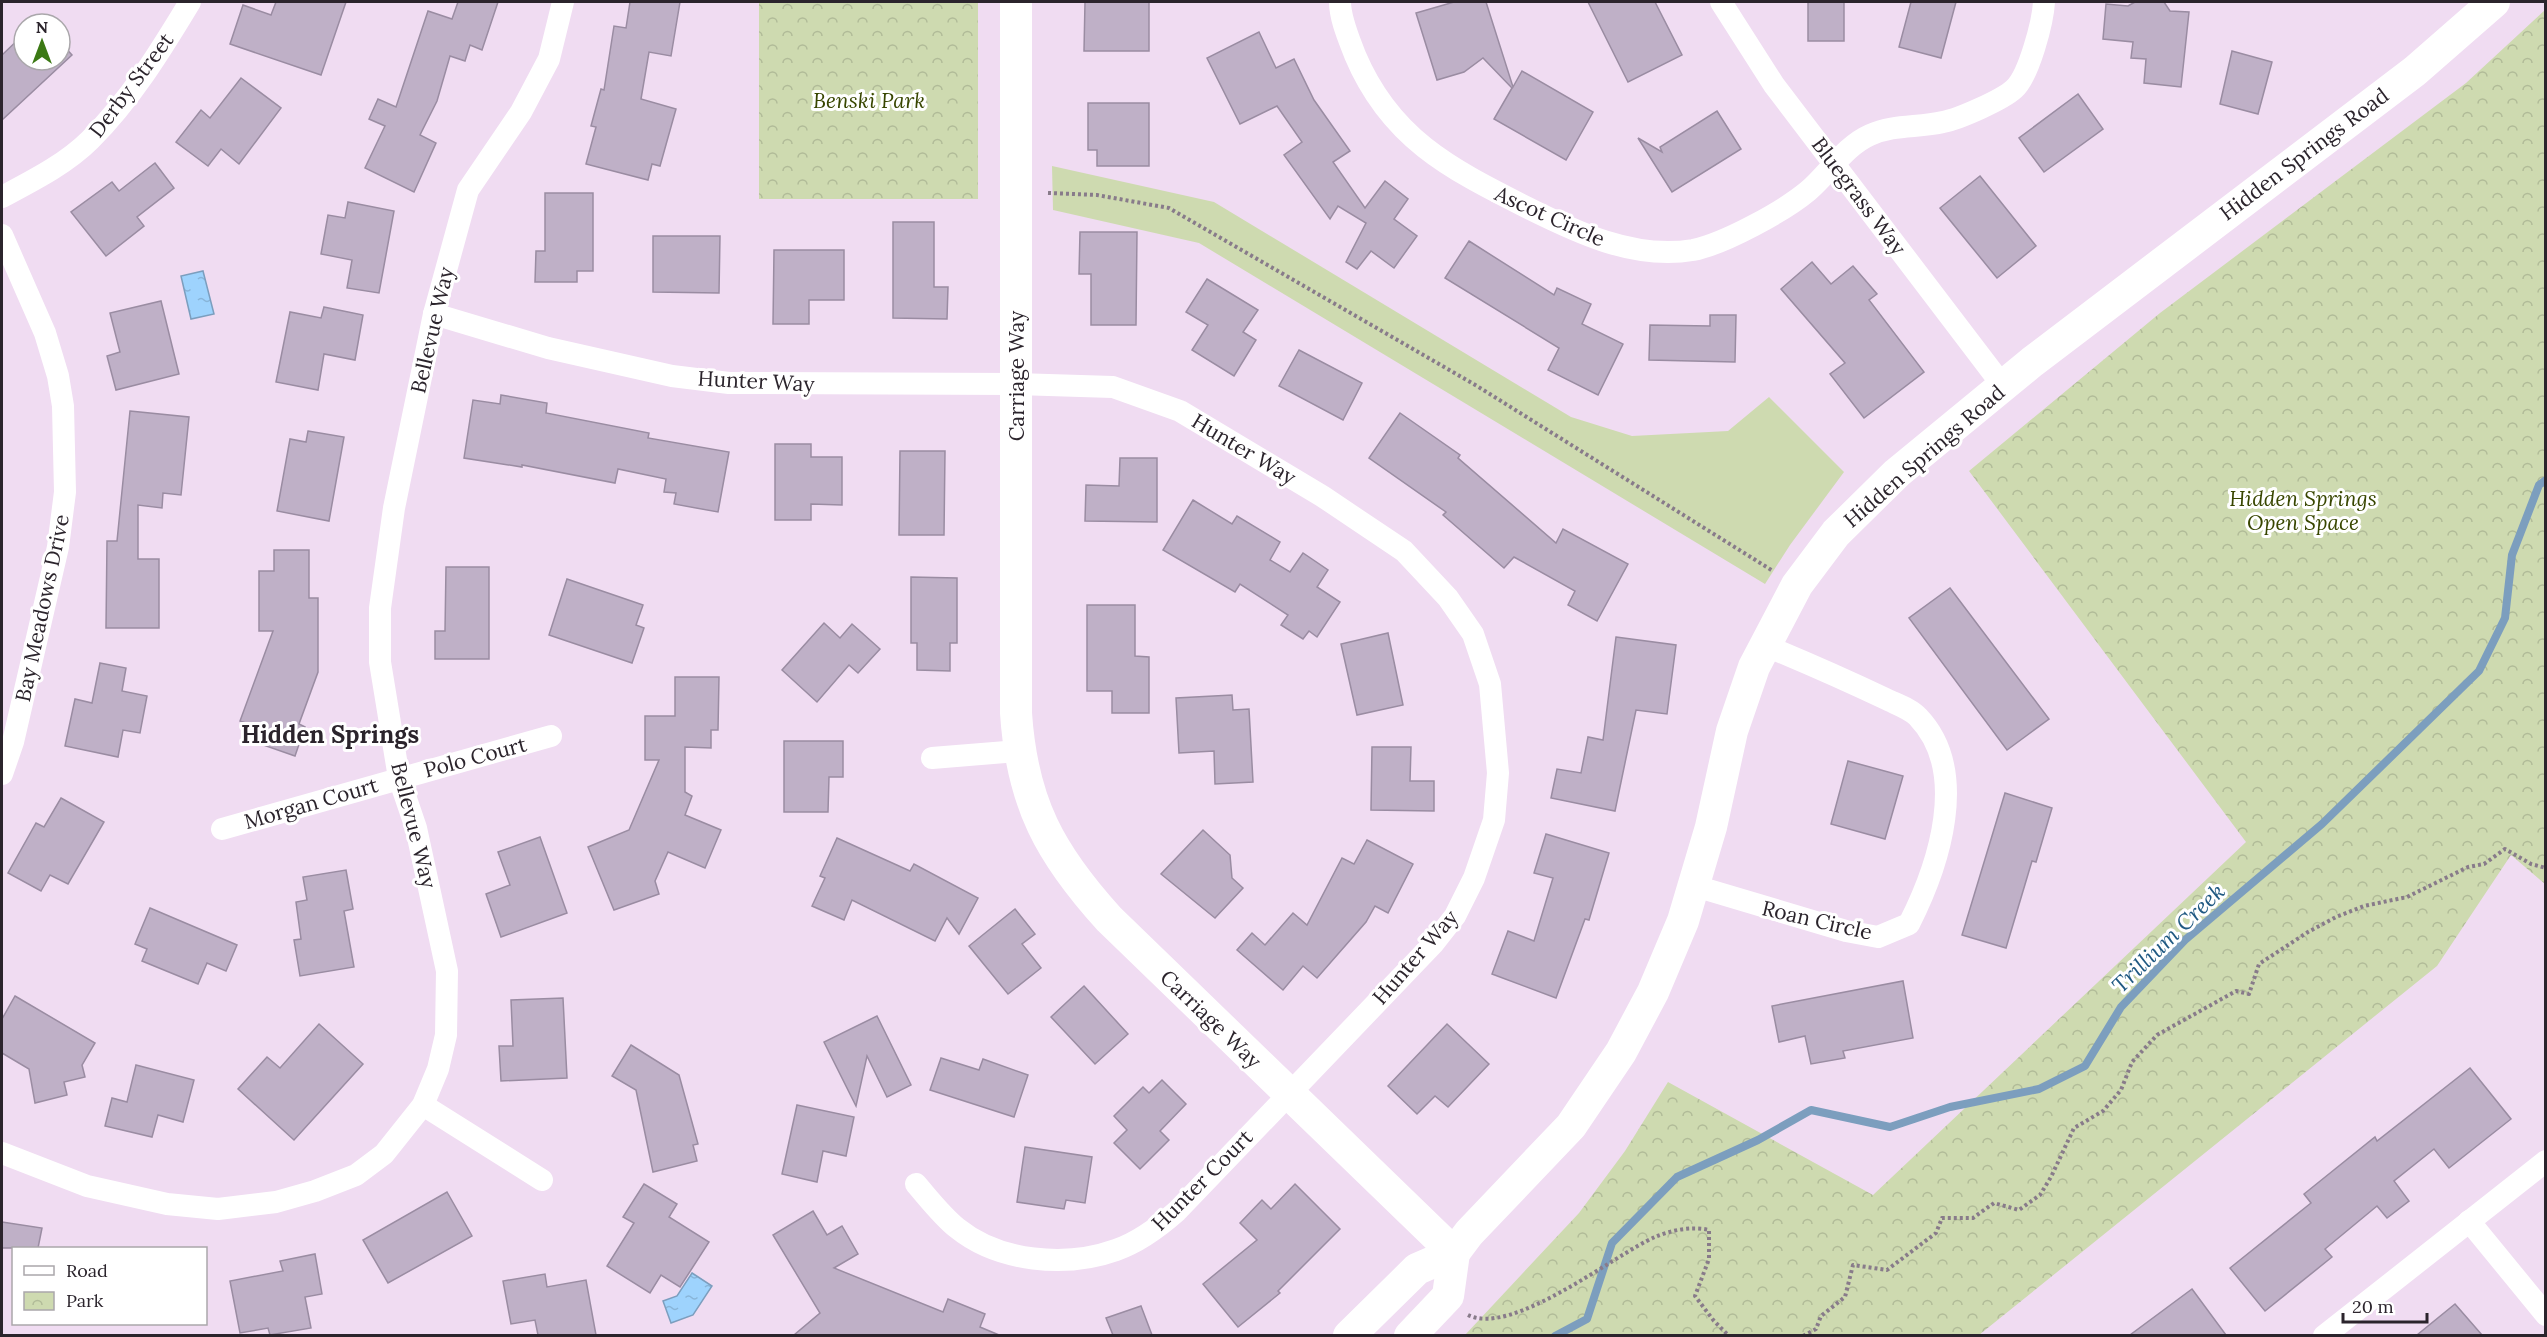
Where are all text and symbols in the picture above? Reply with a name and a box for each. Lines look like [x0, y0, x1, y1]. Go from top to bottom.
north arrow [12, 12, 72, 72]
text: N [36, 17, 48, 37]
street label: Derby Street [83, 27, 180, 143]
street label: Hidden Springs Road [2214, 82, 2394, 226]
park label: Benski Park [813, 87, 925, 114]
street label: Bluegrass Way [1806, 132, 1912, 260]
street label: Ascot Circle [1490, 179, 1609, 252]
street label: Bellevue Way [404, 264, 460, 396]
street label: Carriage Way [1003, 311, 1030, 441]
street label: Hunter Way [697, 364, 815, 398]
street label: Hidden Springs Road [1838, 379, 2010, 533]
street label: Hunter Way [1187, 407, 1301, 491]
park label: Hidden Springs Open Space [2229, 485, 2377, 536]
street label: Bay Meadows Drive [9, 512, 75, 704]
district label: Hidden Springs [241, 719, 419, 750]
street label: Polo Court [421, 730, 530, 784]
street label: Bellevue Way [385, 759, 443, 891]
street label: Morgan Court [241, 771, 382, 835]
water label: Trillium Creek [2106, 877, 2230, 999]
street label: Roan Circle [1759, 894, 1875, 946]
street label: Hunter Way [1366, 904, 1464, 1010]
street label: Carriage Way [1155, 964, 1267, 1074]
street label: Hunter Court [1146, 1123, 1259, 1236]
legend [12, 1247, 207, 1325]
text: Road [66, 1259, 108, 1282]
scale bar [2343, 1286, 2427, 1324]
text: Park [66, 1289, 104, 1312]
text: 20 m [2352, 1295, 2394, 1318]

